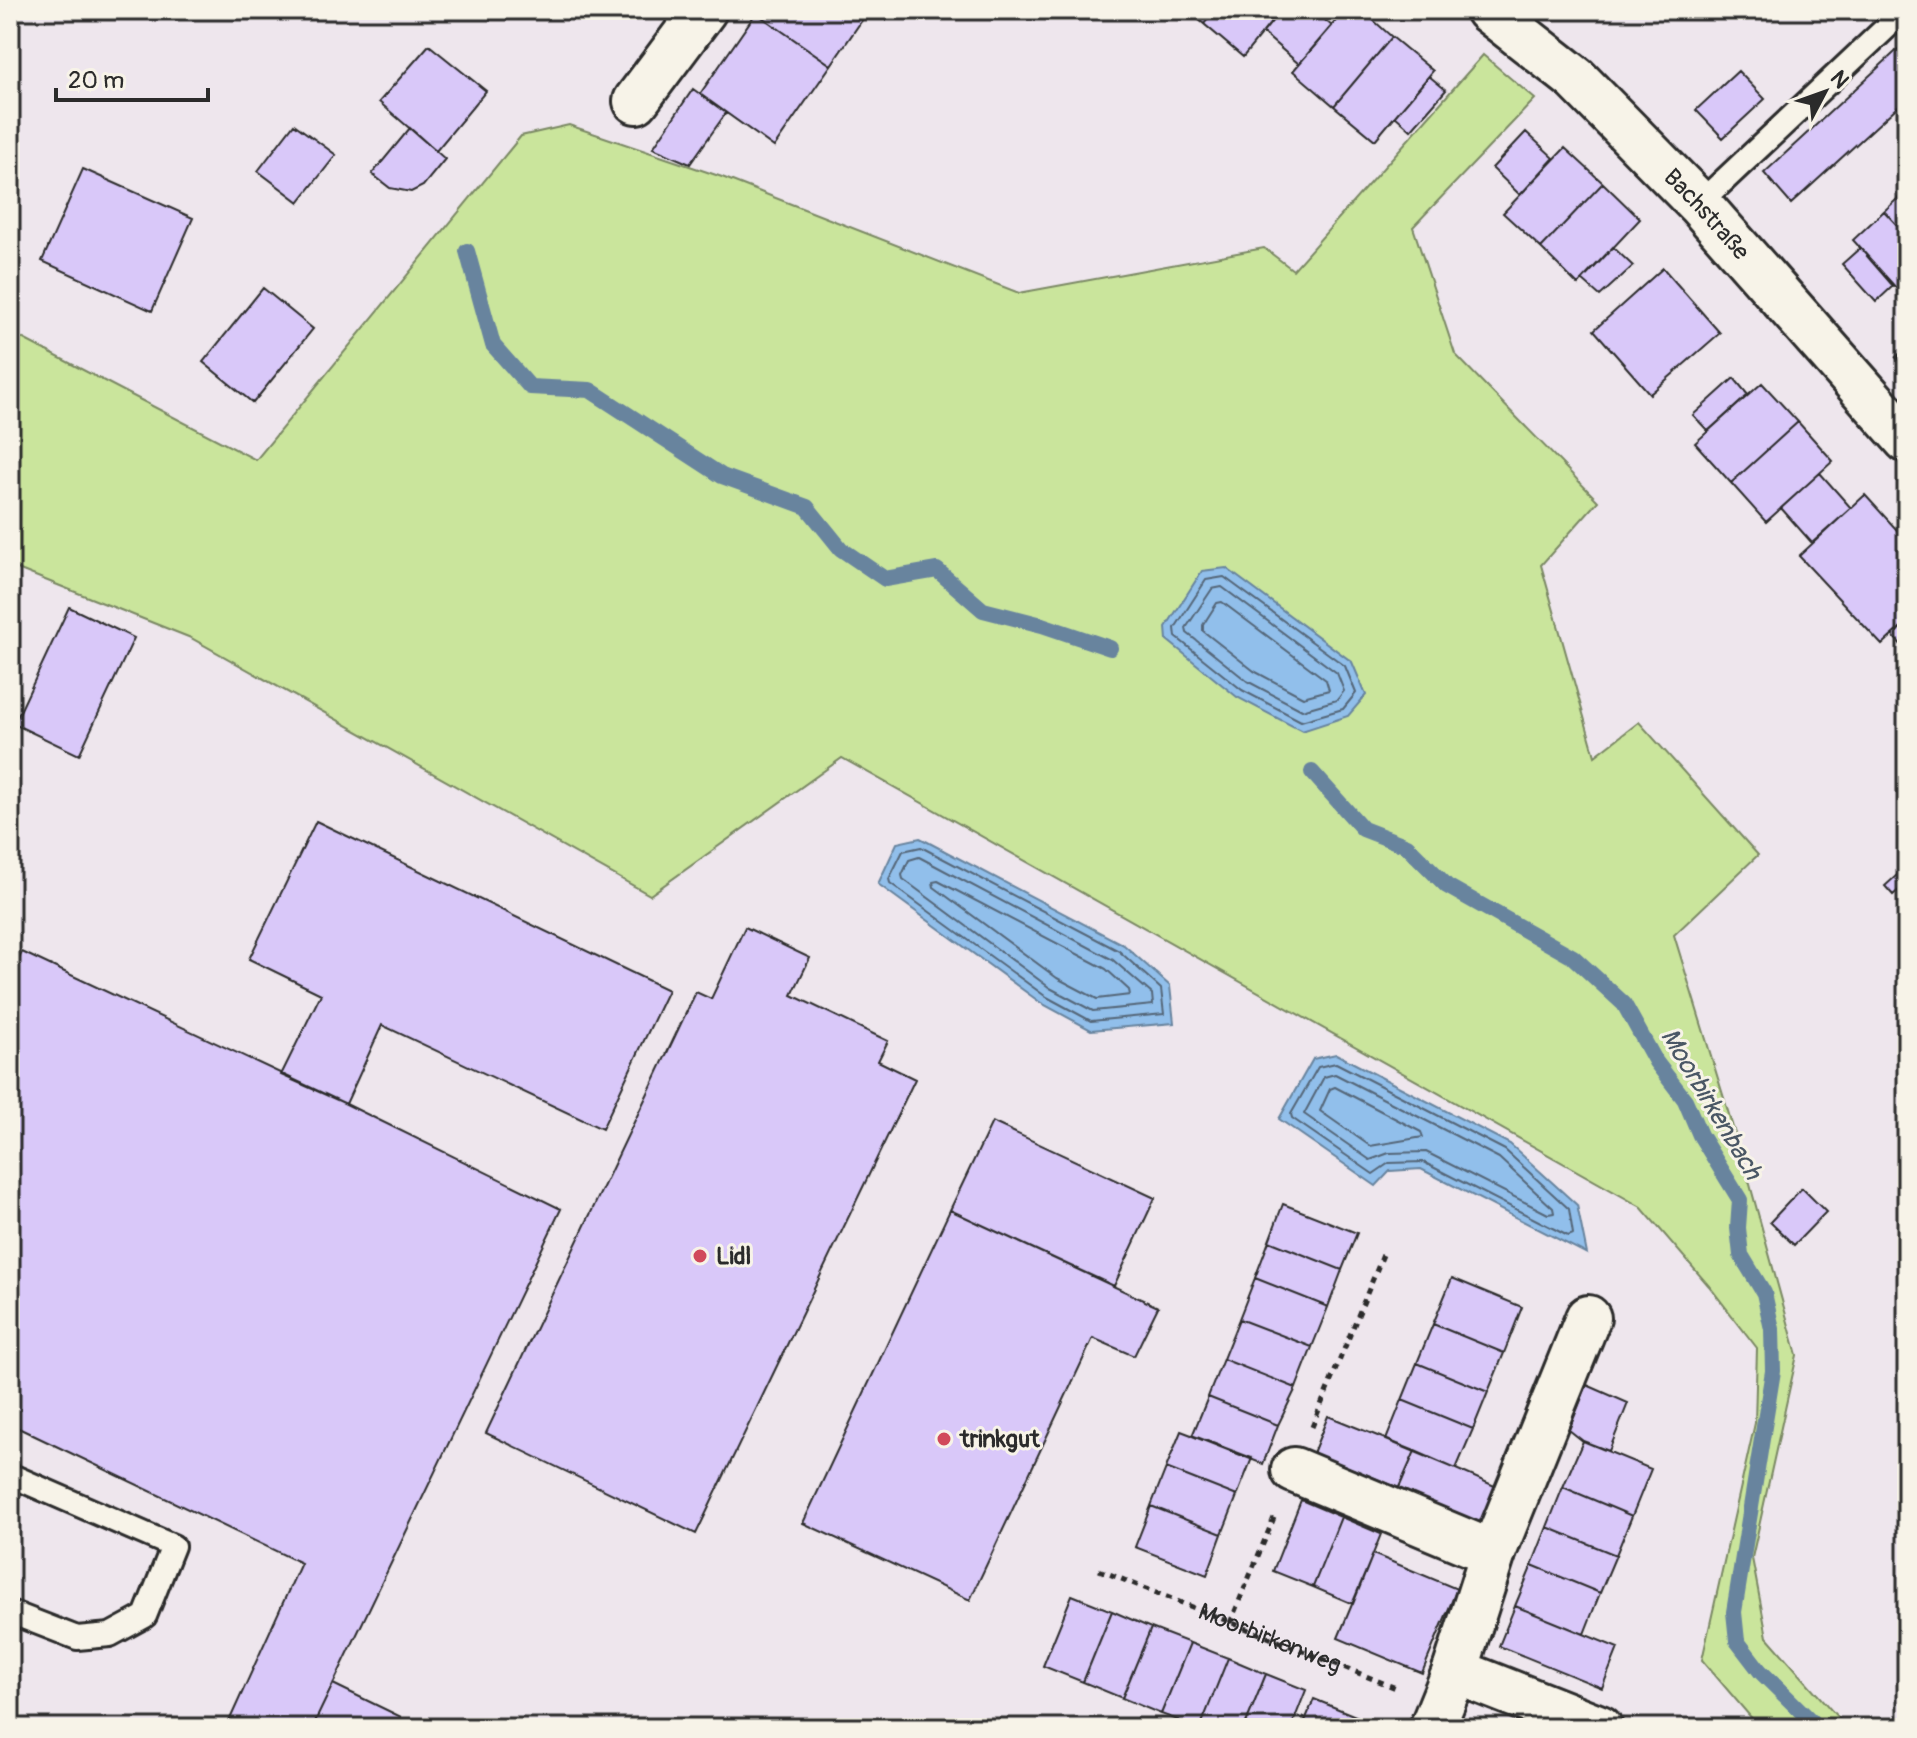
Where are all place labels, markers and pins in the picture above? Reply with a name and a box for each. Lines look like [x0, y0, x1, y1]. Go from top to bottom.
place label: Lidl [716, 1242, 751, 1271]
marker: Lidl [691, 1247, 709, 1265]
place label: trinkgut [959, 1425, 1041, 1454]
marker: trinkgut [935, 1430, 953, 1448]

